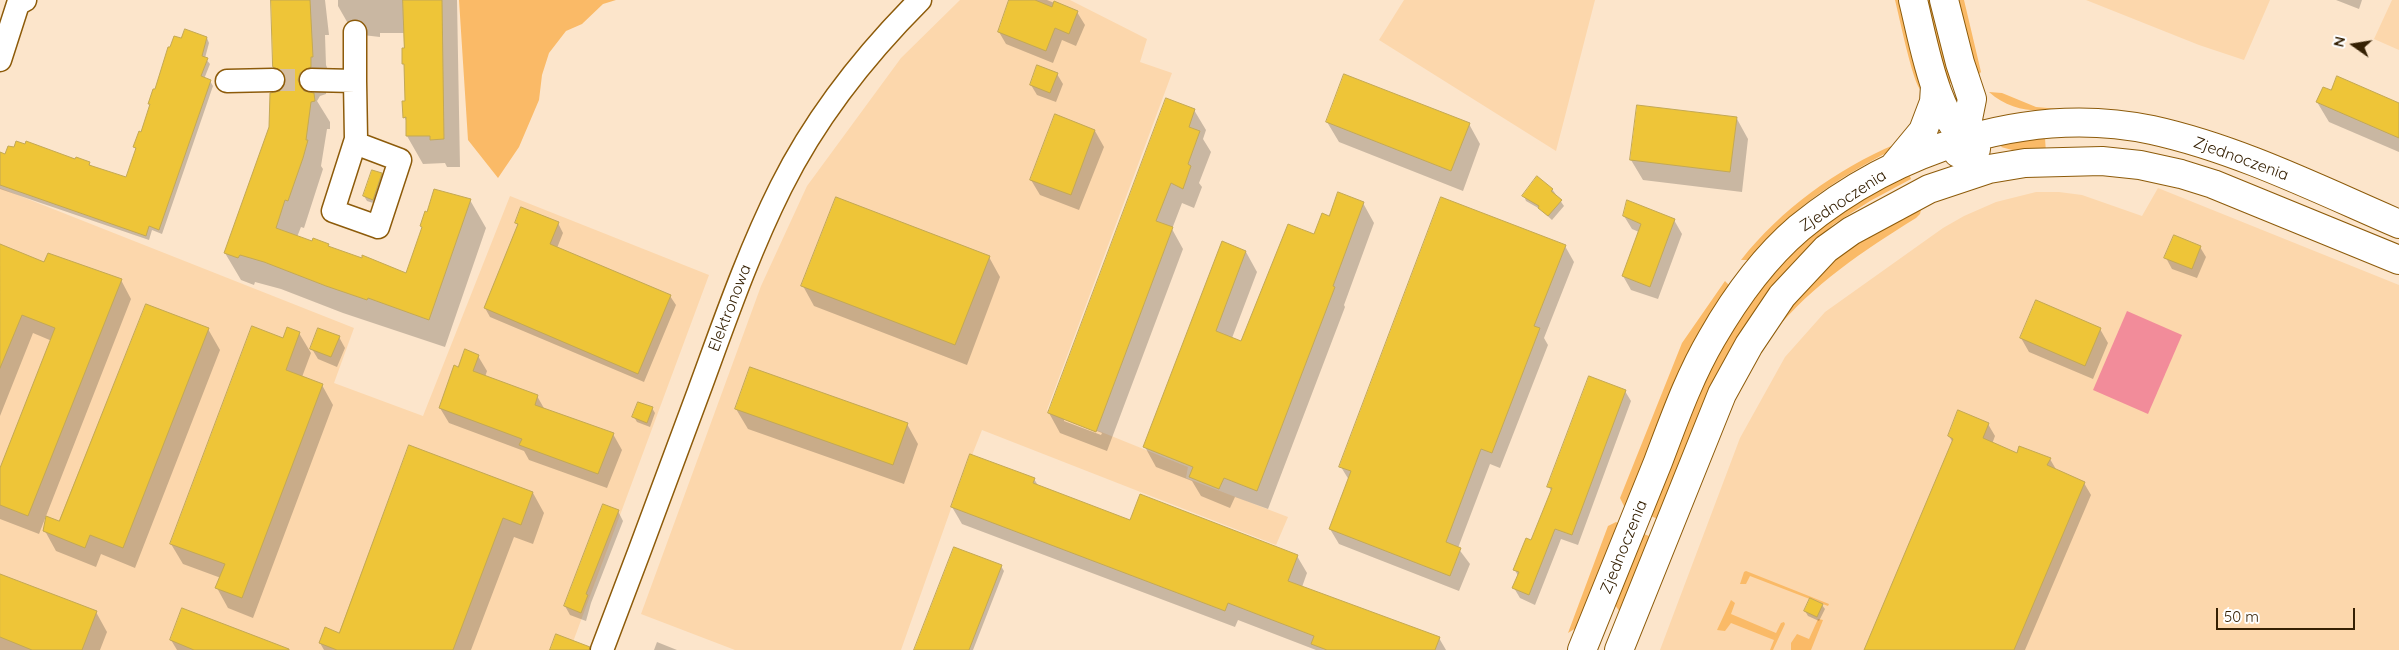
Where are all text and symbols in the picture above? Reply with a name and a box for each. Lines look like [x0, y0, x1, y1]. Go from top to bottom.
north arrow [2329, 20, 2379, 70]
text: N [2329, 35, 2349, 49]
street label: Zjednoczenia [2191, 133, 2291, 185]
street label: Zjednoczenia [1796, 166, 1890, 236]
street label: Elektronowa [705, 262, 755, 354]
street label: Zjednoczenia [1596, 497, 1652, 597]
scale bar [2219, 598, 2358, 630]
text: 50 m [2224, 607, 2259, 626]

